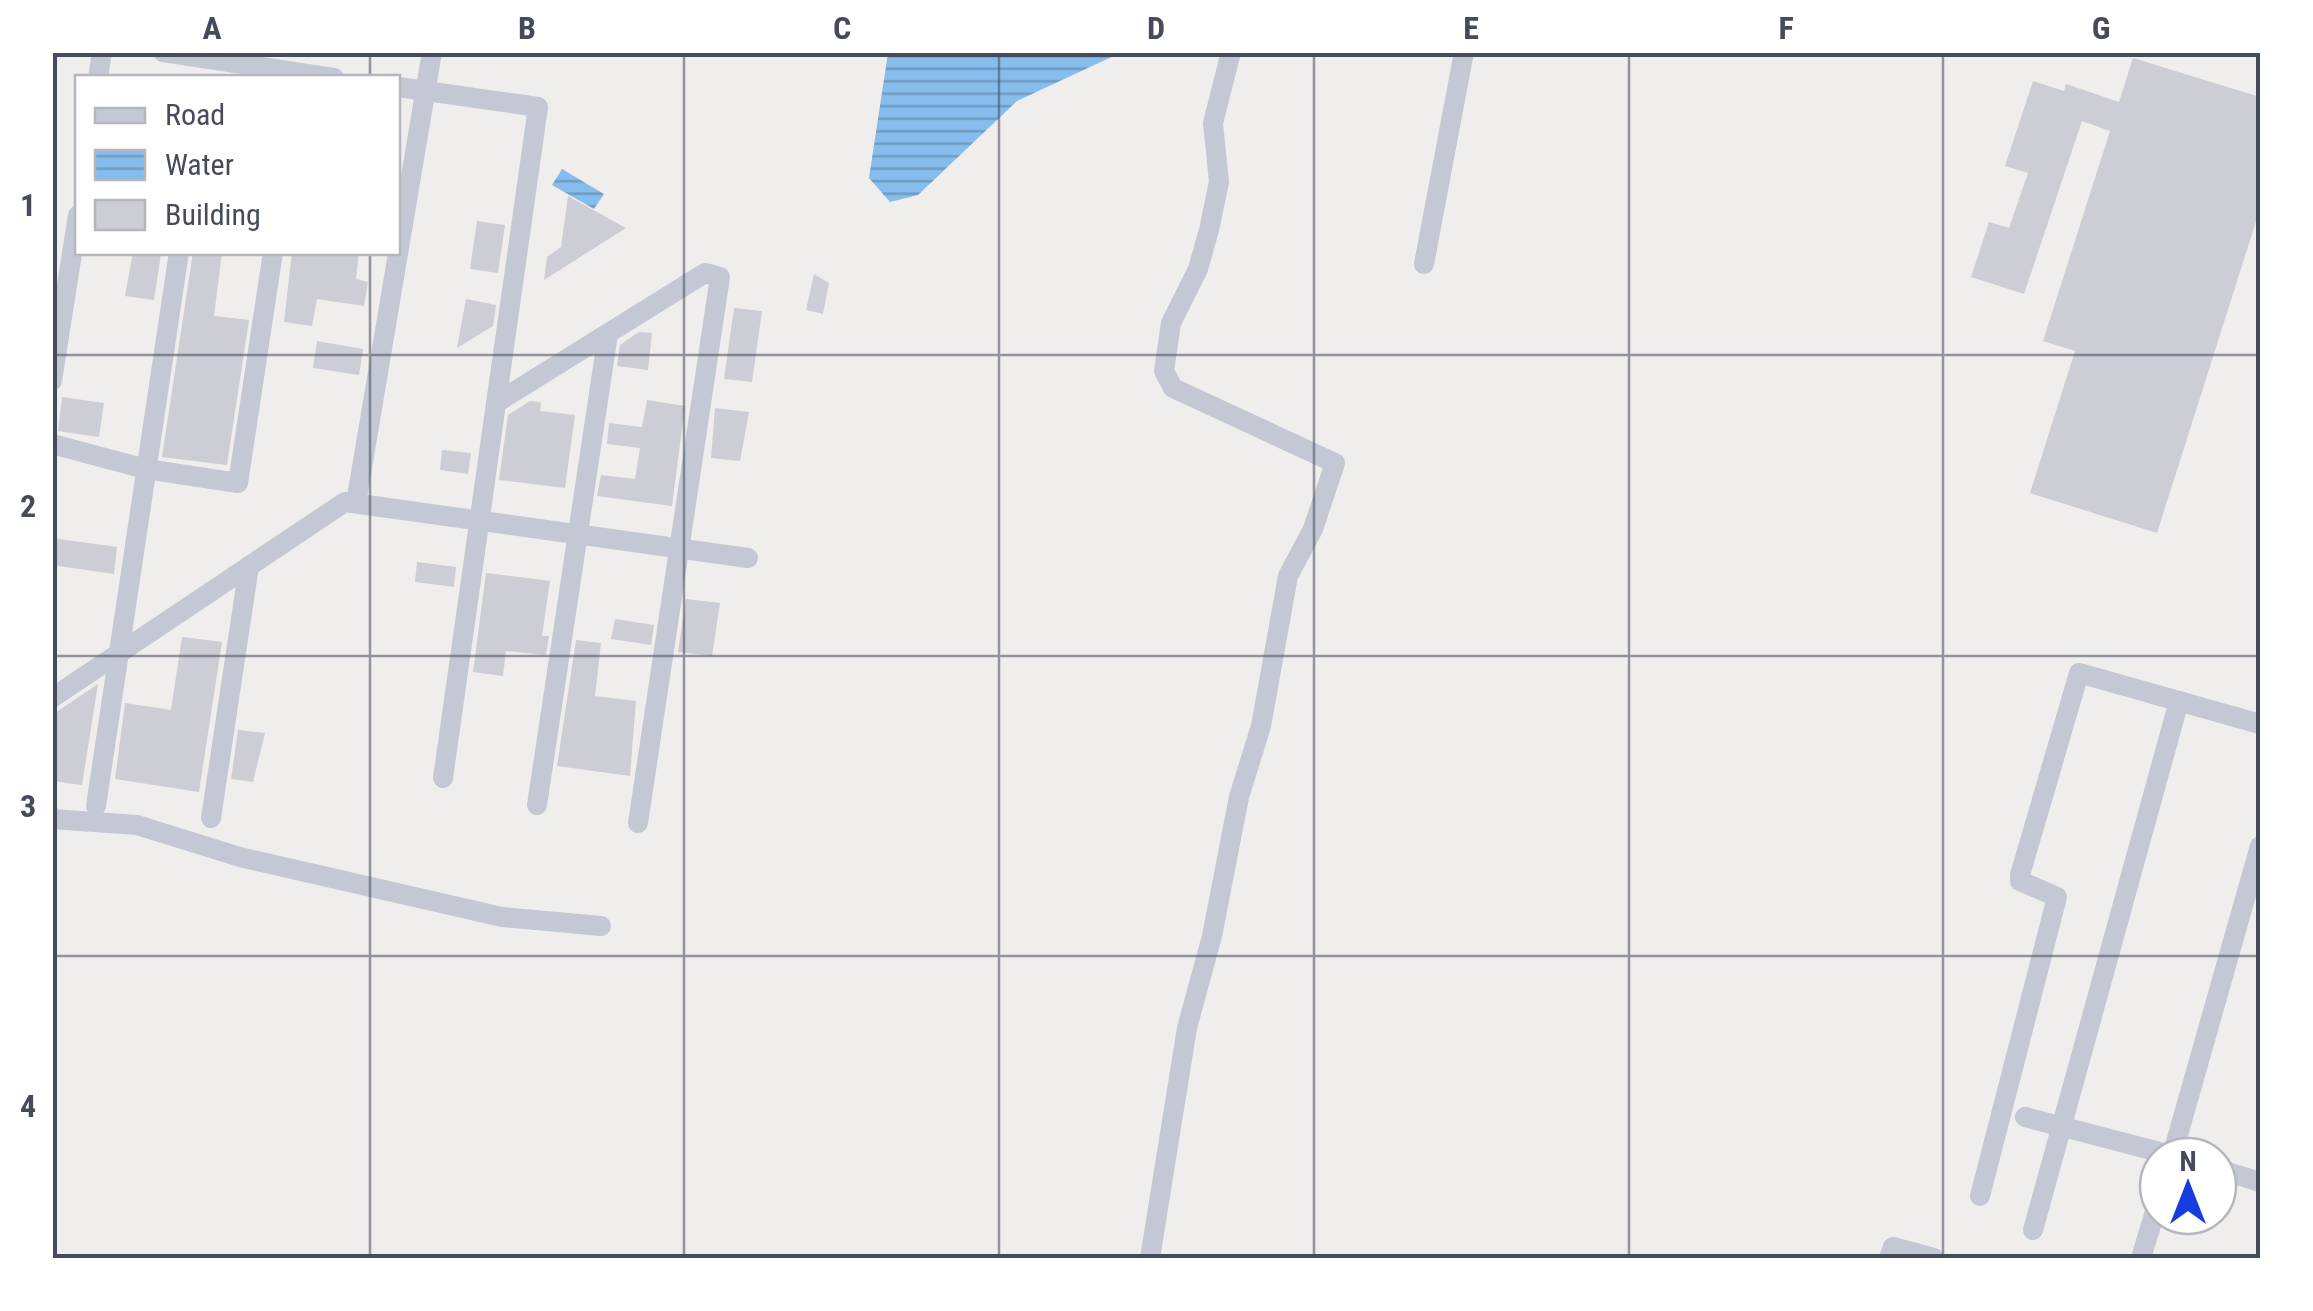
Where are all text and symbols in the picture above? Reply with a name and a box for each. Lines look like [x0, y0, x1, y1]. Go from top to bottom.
text: A [202, 9, 222, 47]
text: B [518, 9, 536, 47]
text: C [833, 9, 851, 47]
text: D [1147, 9, 1165, 47]
text: E [1463, 9, 1479, 47]
text: F [1778, 9, 1794, 47]
text: G [2092, 9, 2110, 47]
legend [75, 75, 400, 255]
text: Road [165, 97, 225, 132]
text: Water [165, 147, 234, 182]
text: 1 [20, 186, 36, 224]
text: Building [165, 197, 261, 232]
text: 2 [20, 487, 36, 525]
text: 3 [20, 787, 36, 825]
text: 4 [20, 1087, 36, 1125]
north arrow [2138, 1136, 2238, 1236]
text: N [2179, 1145, 2197, 1178]

